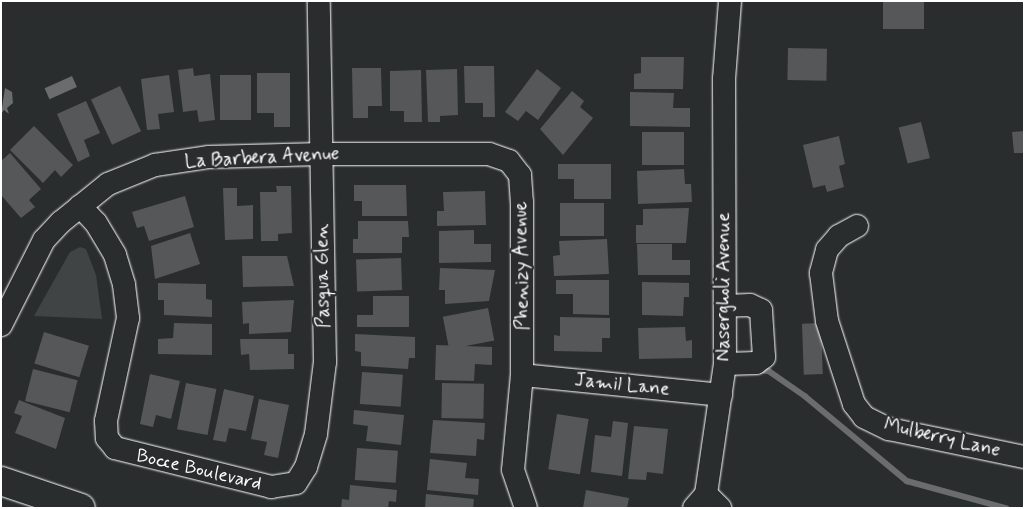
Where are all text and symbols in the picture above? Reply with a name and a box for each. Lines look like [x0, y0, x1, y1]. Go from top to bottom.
street label: La Barbera Avenue [183, 143, 341, 173]
street label: Phenizy Avenue [509, 199, 535, 333]
street label: Nasergholi Avenue [713, 212, 735, 362]
street label: Pasqua Glen [311, 224, 335, 328]
street label: Jamil Lane [575, 369, 669, 401]
street label: Mulberry Lane [882, 414, 1002, 462]
street label: Bocce Boulevard [136, 445, 262, 495]

